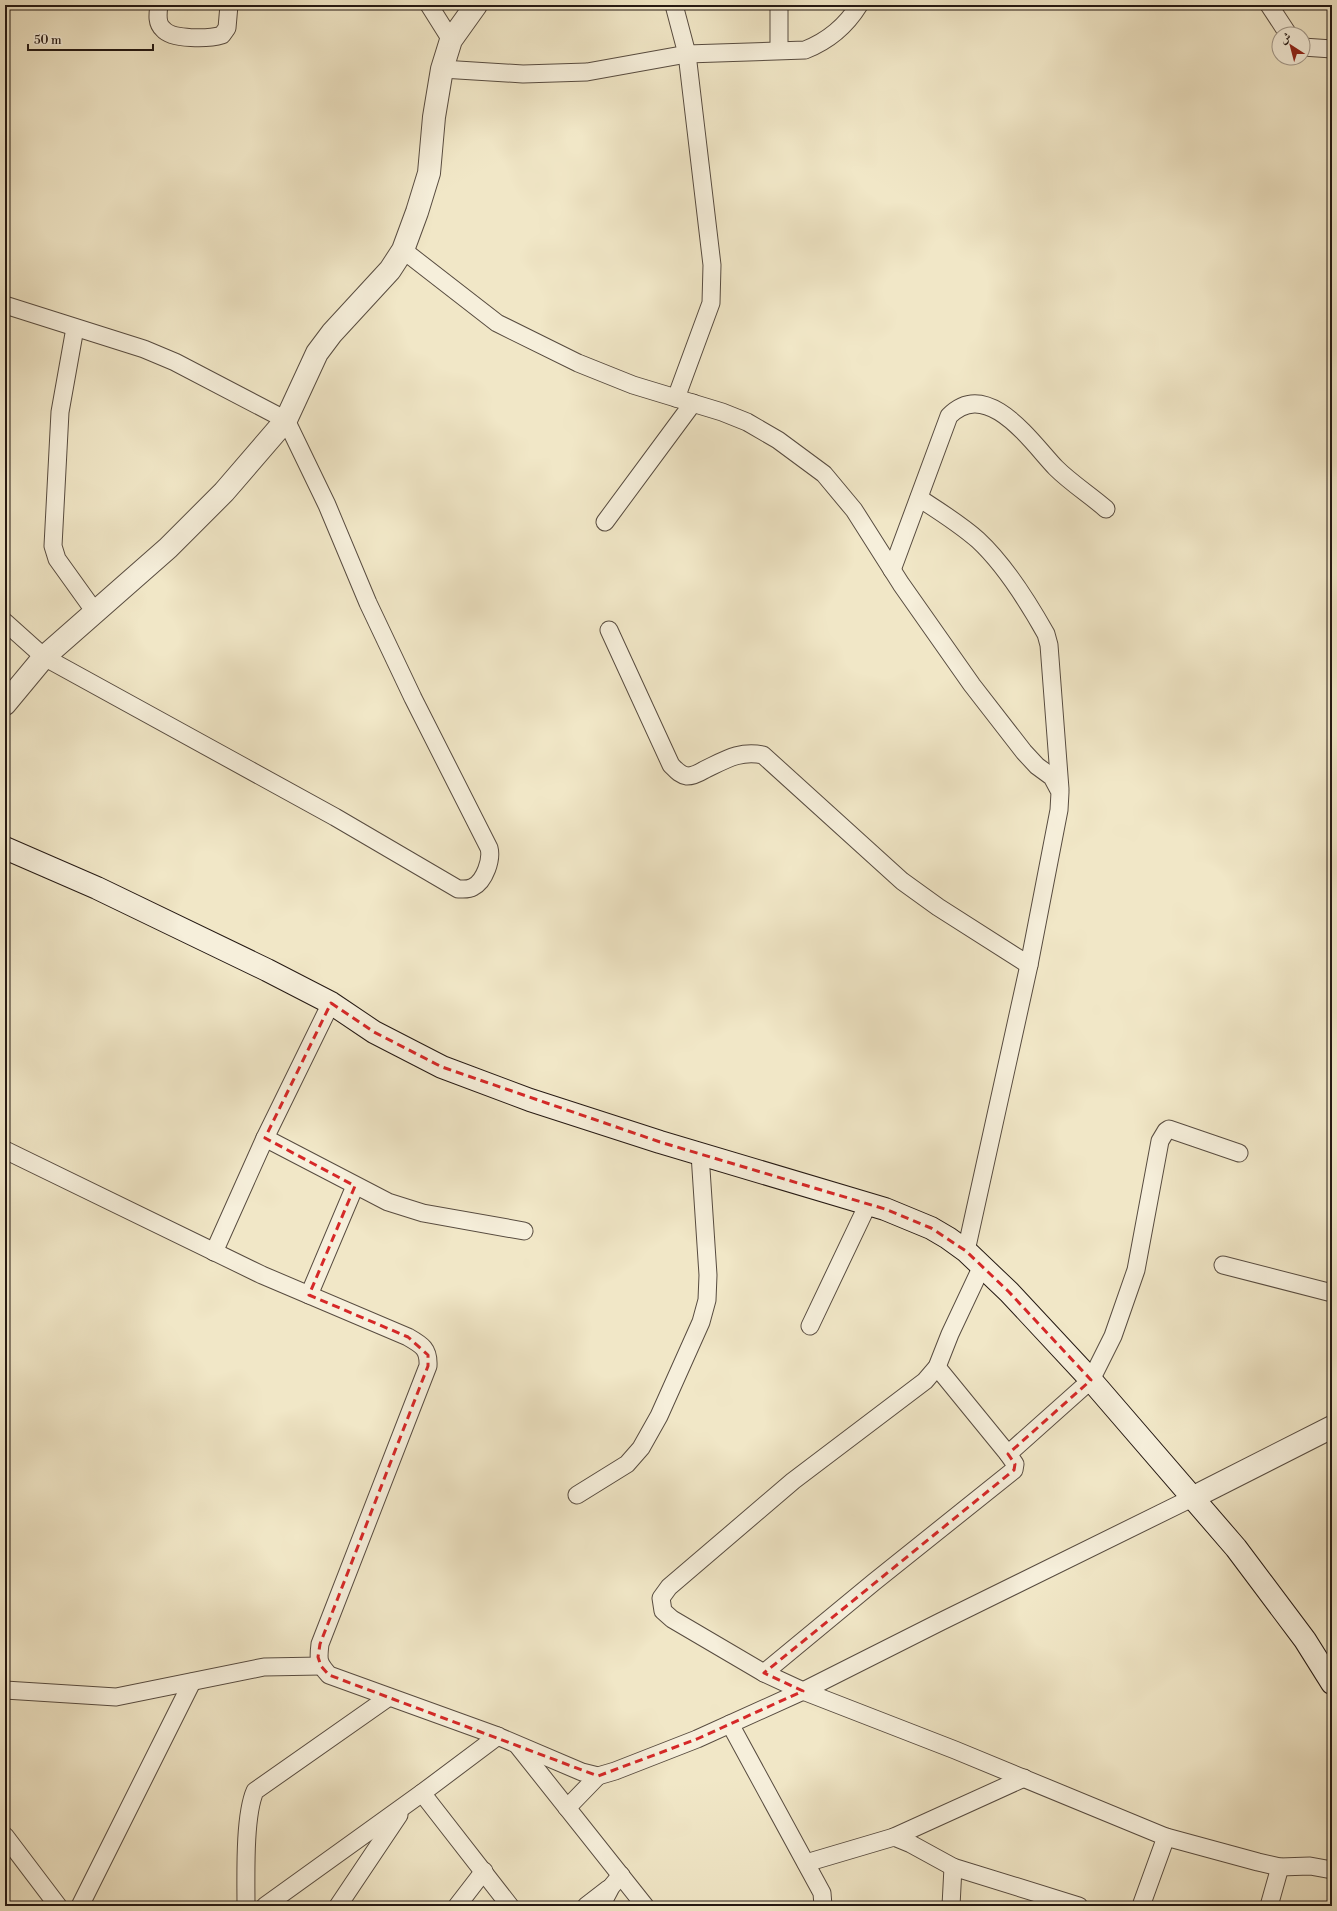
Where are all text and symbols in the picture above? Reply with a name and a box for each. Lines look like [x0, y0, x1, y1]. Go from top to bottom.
scale bar [28, 26, 153, 52]
north arrow [1271, 26, 1311, 66]
text: ش [1277, 30, 1294, 48]
text: 50 m [34, 33, 62, 48]

